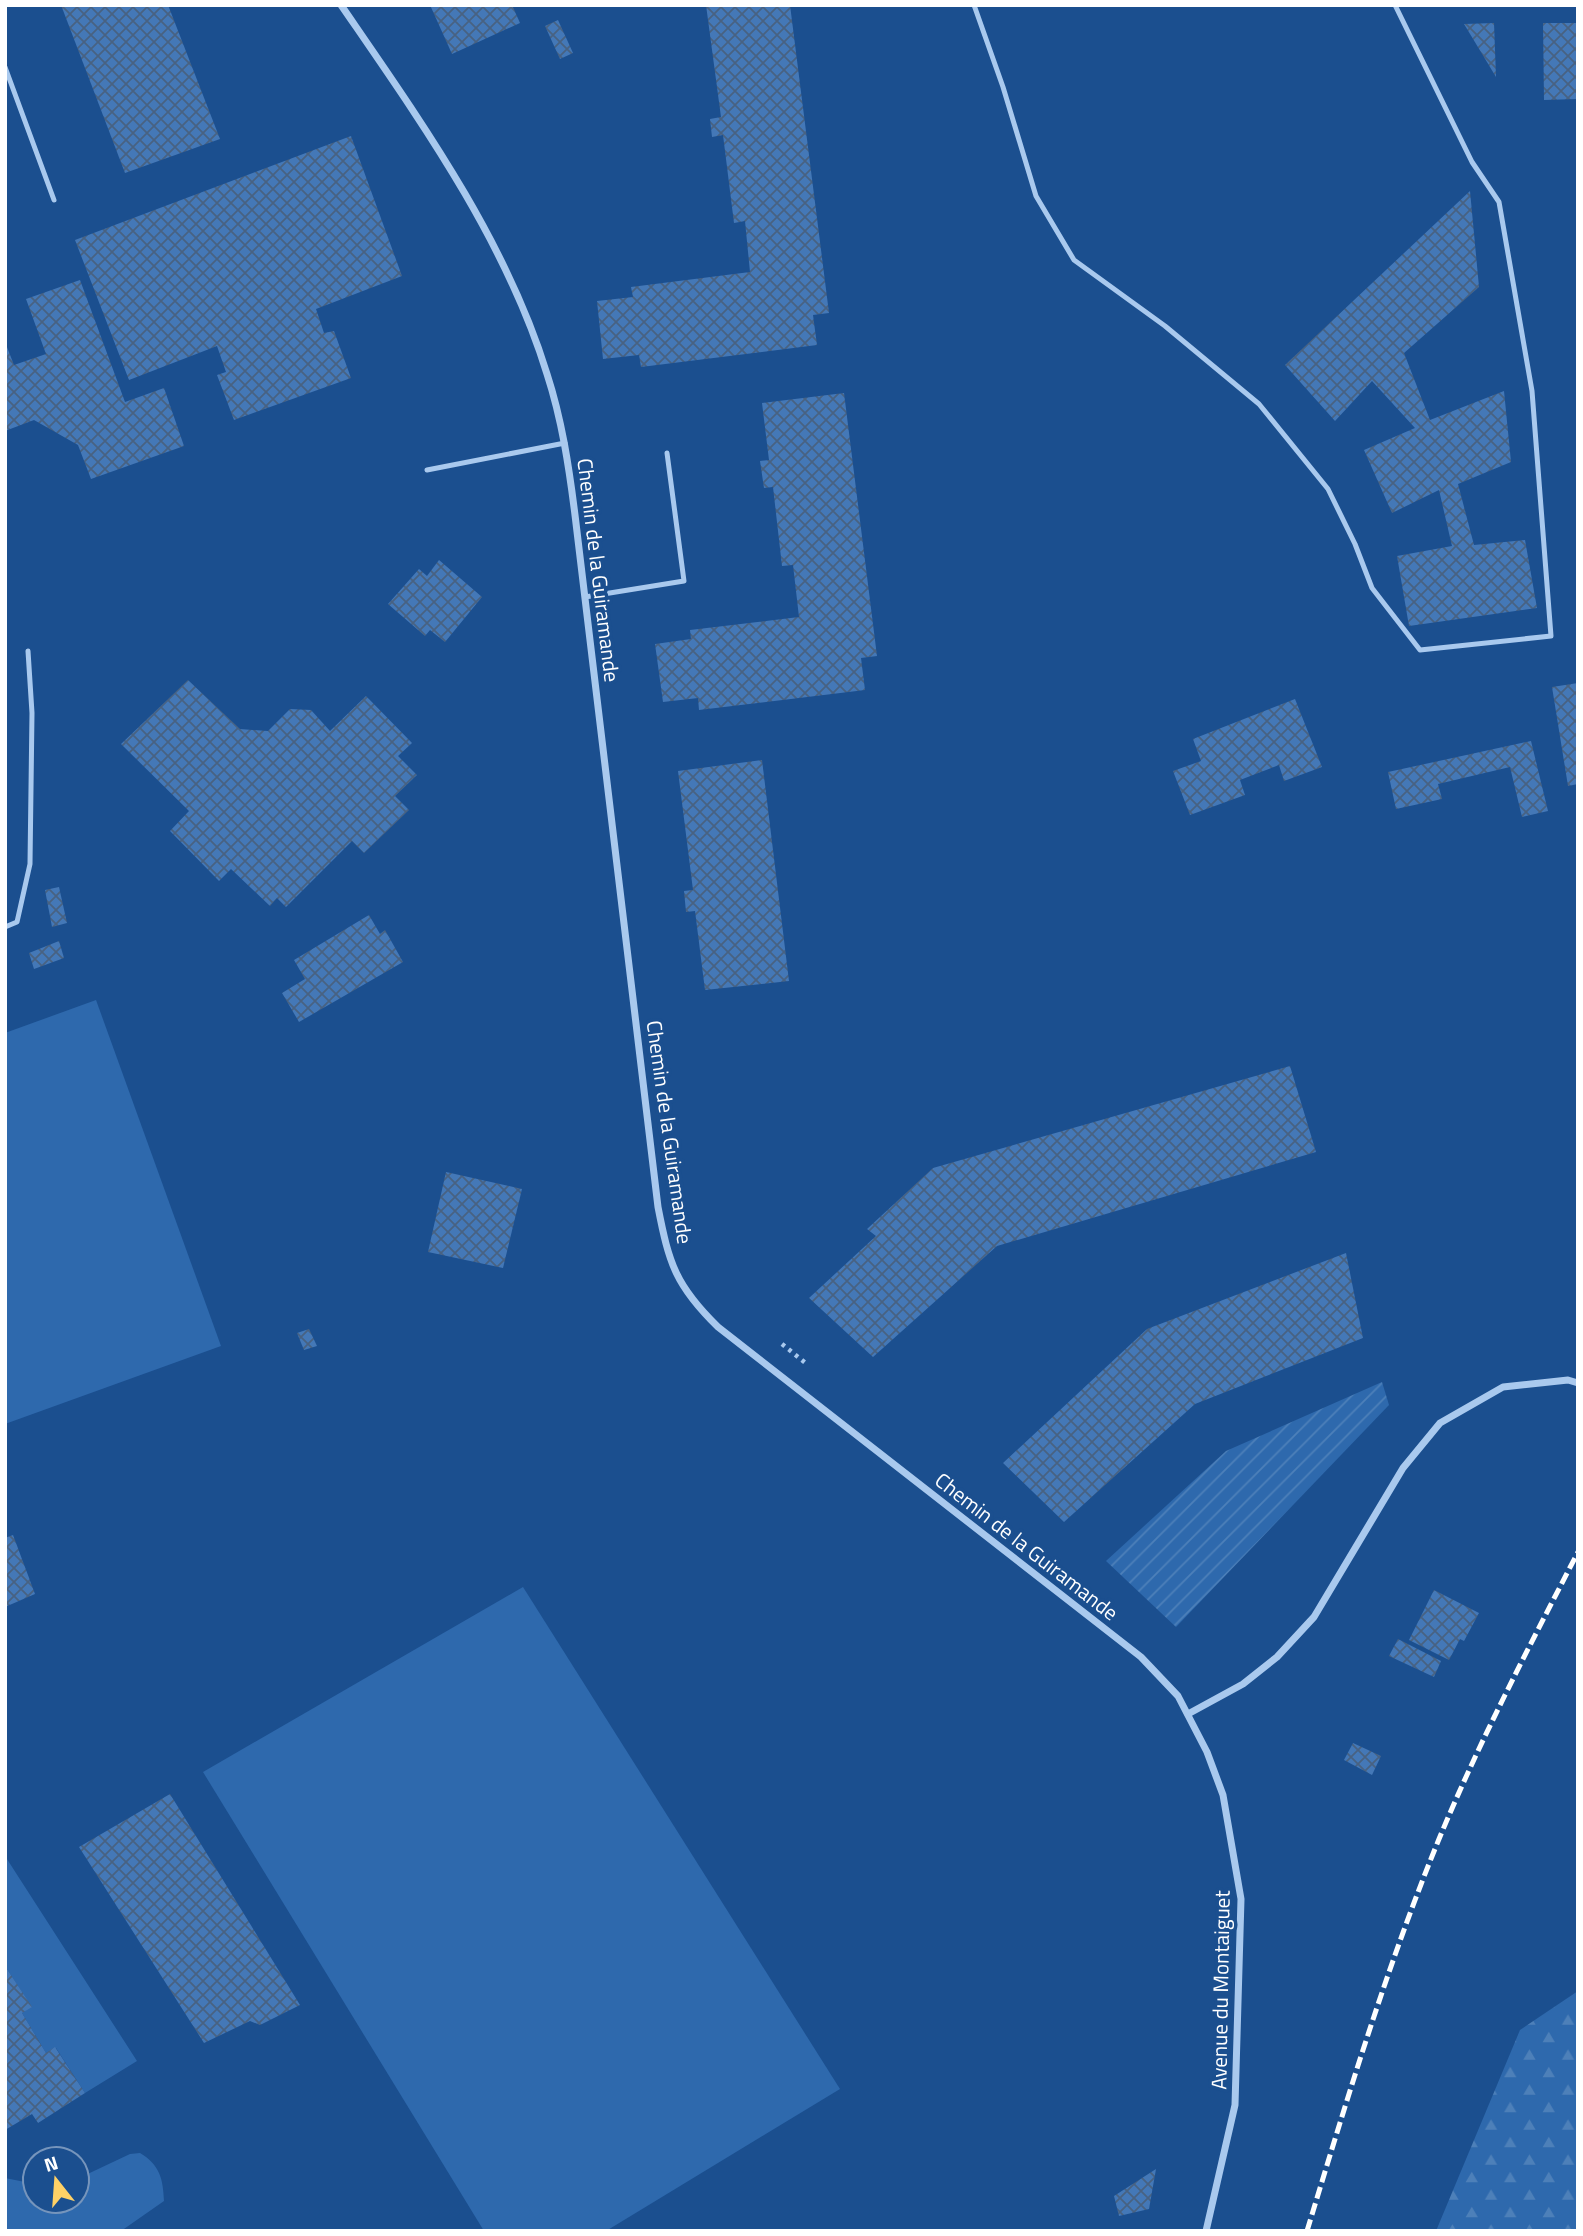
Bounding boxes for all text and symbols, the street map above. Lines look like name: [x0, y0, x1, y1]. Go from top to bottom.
street label: Chemin de la Guiramande: [569, 456, 629, 684]
street label: Chemin de la Guiramande: [638, 1018, 702, 1246]
street label: Chemin de la Guiramande: [928, 1464, 1126, 1628]
street label: Avenue du Montaiguet: [1202, 1889, 1238, 2090]
north arrow: [21, 2145, 91, 2215]
text: N: [40, 2147, 61, 2179]

